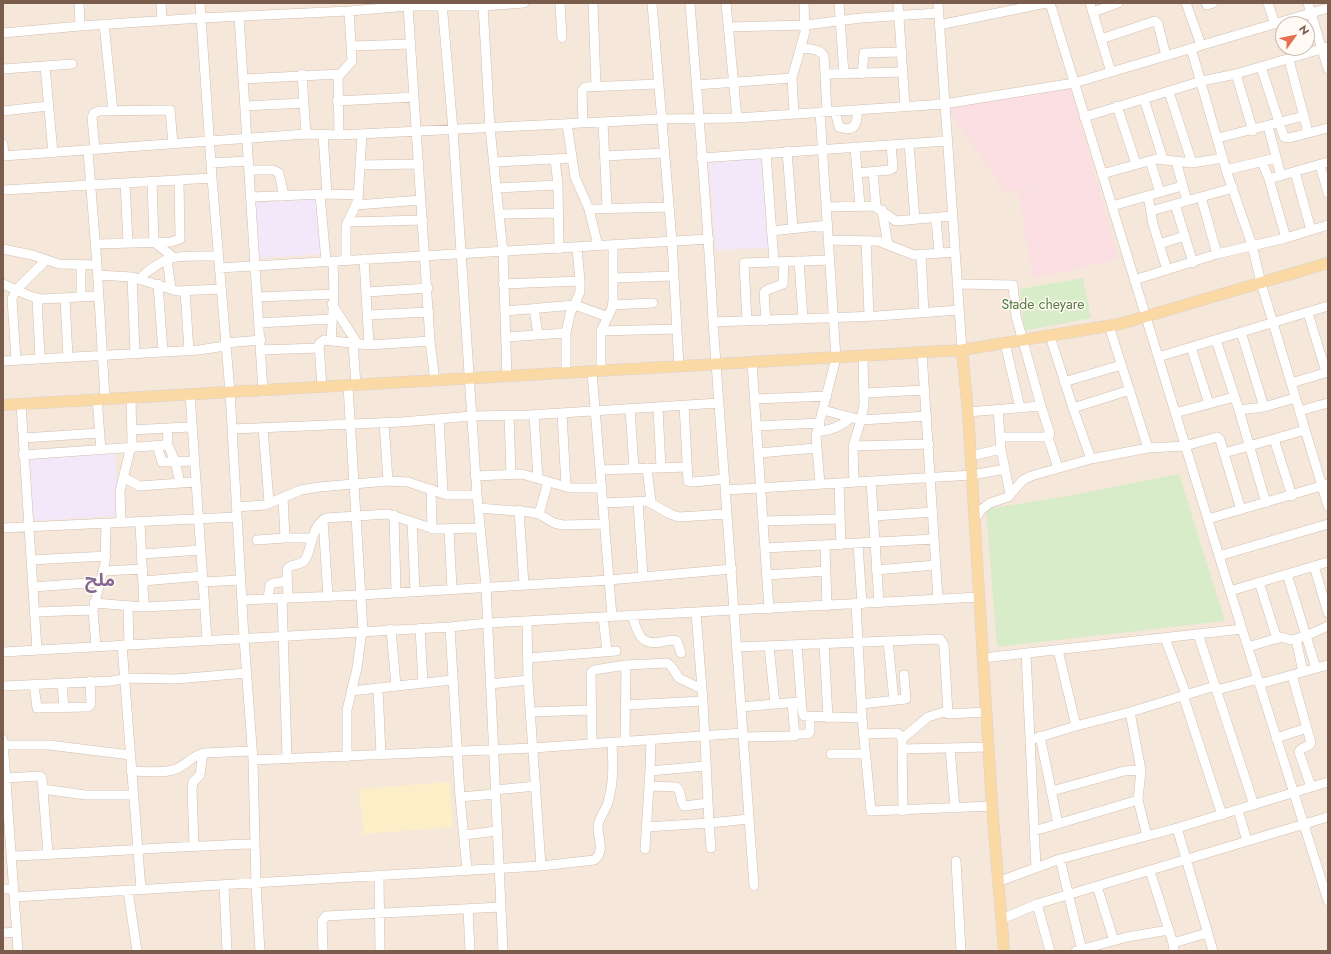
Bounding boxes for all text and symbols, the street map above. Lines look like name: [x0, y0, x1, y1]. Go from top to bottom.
north arrow: [1275, 16, 1315, 56]
text: N: [1295, 22, 1313, 38]
park label: Stade cheyare: [1002, 298, 1084, 314]
district label: ملح: [85, 571, 115, 593]

